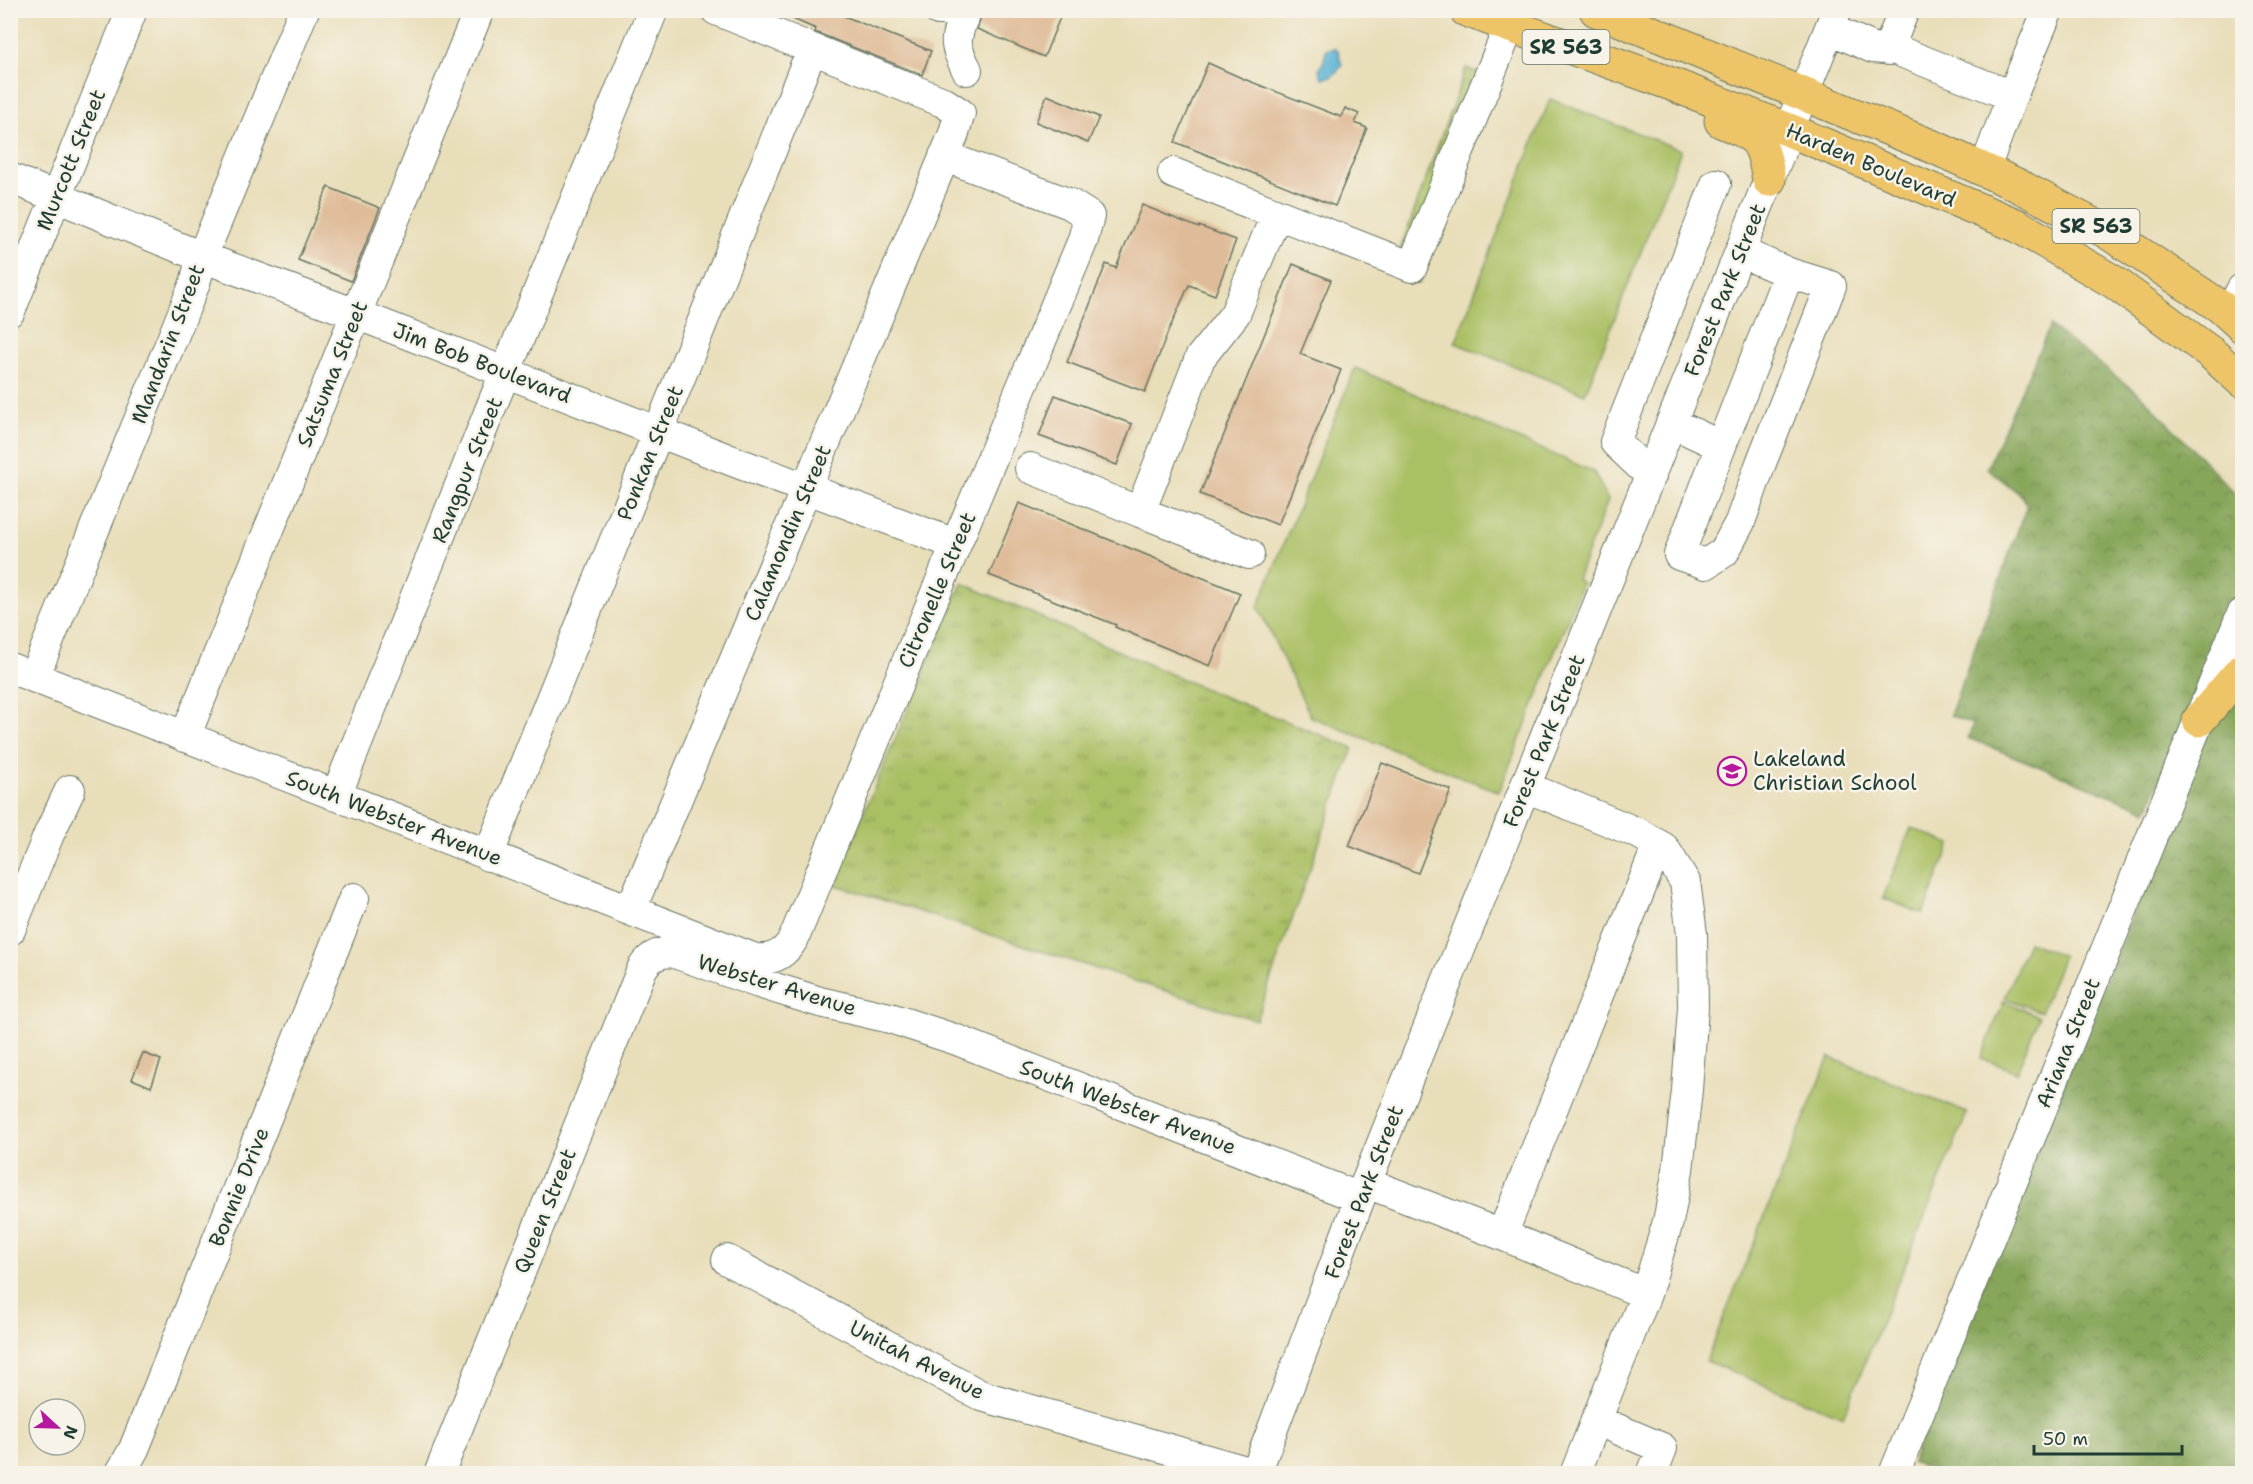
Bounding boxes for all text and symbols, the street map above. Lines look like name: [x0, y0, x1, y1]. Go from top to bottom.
road number: SR 563: [1522, 30, 1610, 64]
street label: Murcott Street: [30, 85, 112, 235]
street label: Harden Boulevard: [1781, 116, 1961, 214]
street label: Forest Park Street: [1678, 199, 1772, 381]
road number: SR 563: [2052, 209, 2140, 243]
street label: Mandarin Street: [125, 260, 211, 428]
street label: Satsuma Street: [290, 297, 374, 451]
street label: Jim Bob Boulevard: [389, 316, 575, 410]
street label: Ponkan Street: [610, 381, 690, 525]
street label: Rangpur Street: [425, 393, 509, 547]
street label: Calamondin Street: [738, 441, 838, 625]
street label: Citronelle Street: [892, 508, 982, 672]
street label: Forest Park Street: [1497, 650, 1591, 832]
place label: Lakeland Christian School: [1753, 745, 1917, 797]
school or university icon: Lakeland Christian School: [1716, 755, 1748, 787]
street label: South Webster Avenue: [282, 764, 506, 872]
street label: Webster Avenue: [694, 948, 860, 1022]
street label: Ariana Street: [2029, 974, 2107, 1112]
street label: South Webster Avenue: [1016, 1053, 1240, 1161]
street label: Forest Park Street: [1318, 1101, 1410, 1283]
street label: Bonnie Drive: [202, 1123, 276, 1251]
street label: Queen Street: [507, 1144, 583, 1278]
street label: Unitah Avenue: [845, 1314, 989, 1406]
north arrow: [27, 1397, 87, 1457]
scale bar: [2034, 1418, 2182, 1456]
text: N: [58, 1423, 83, 1442]
text: 50 m: [2043, 1427, 2088, 1451]

